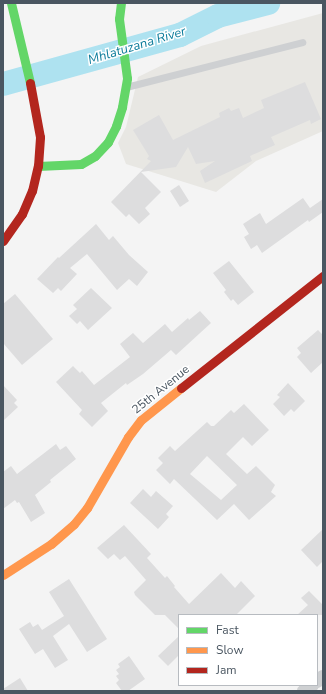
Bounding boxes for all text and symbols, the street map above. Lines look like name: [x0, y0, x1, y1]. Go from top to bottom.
water label: Mhlatuzana River: [86, 24, 188, 68]
street label: 25th Avenue: [130, 363, 192, 417]
legend: [178, 614, 318, 686]
text: Fast: [216, 622, 239, 638]
text: Slow: [216, 642, 244, 658]
text: Jam: [216, 662, 237, 678]

